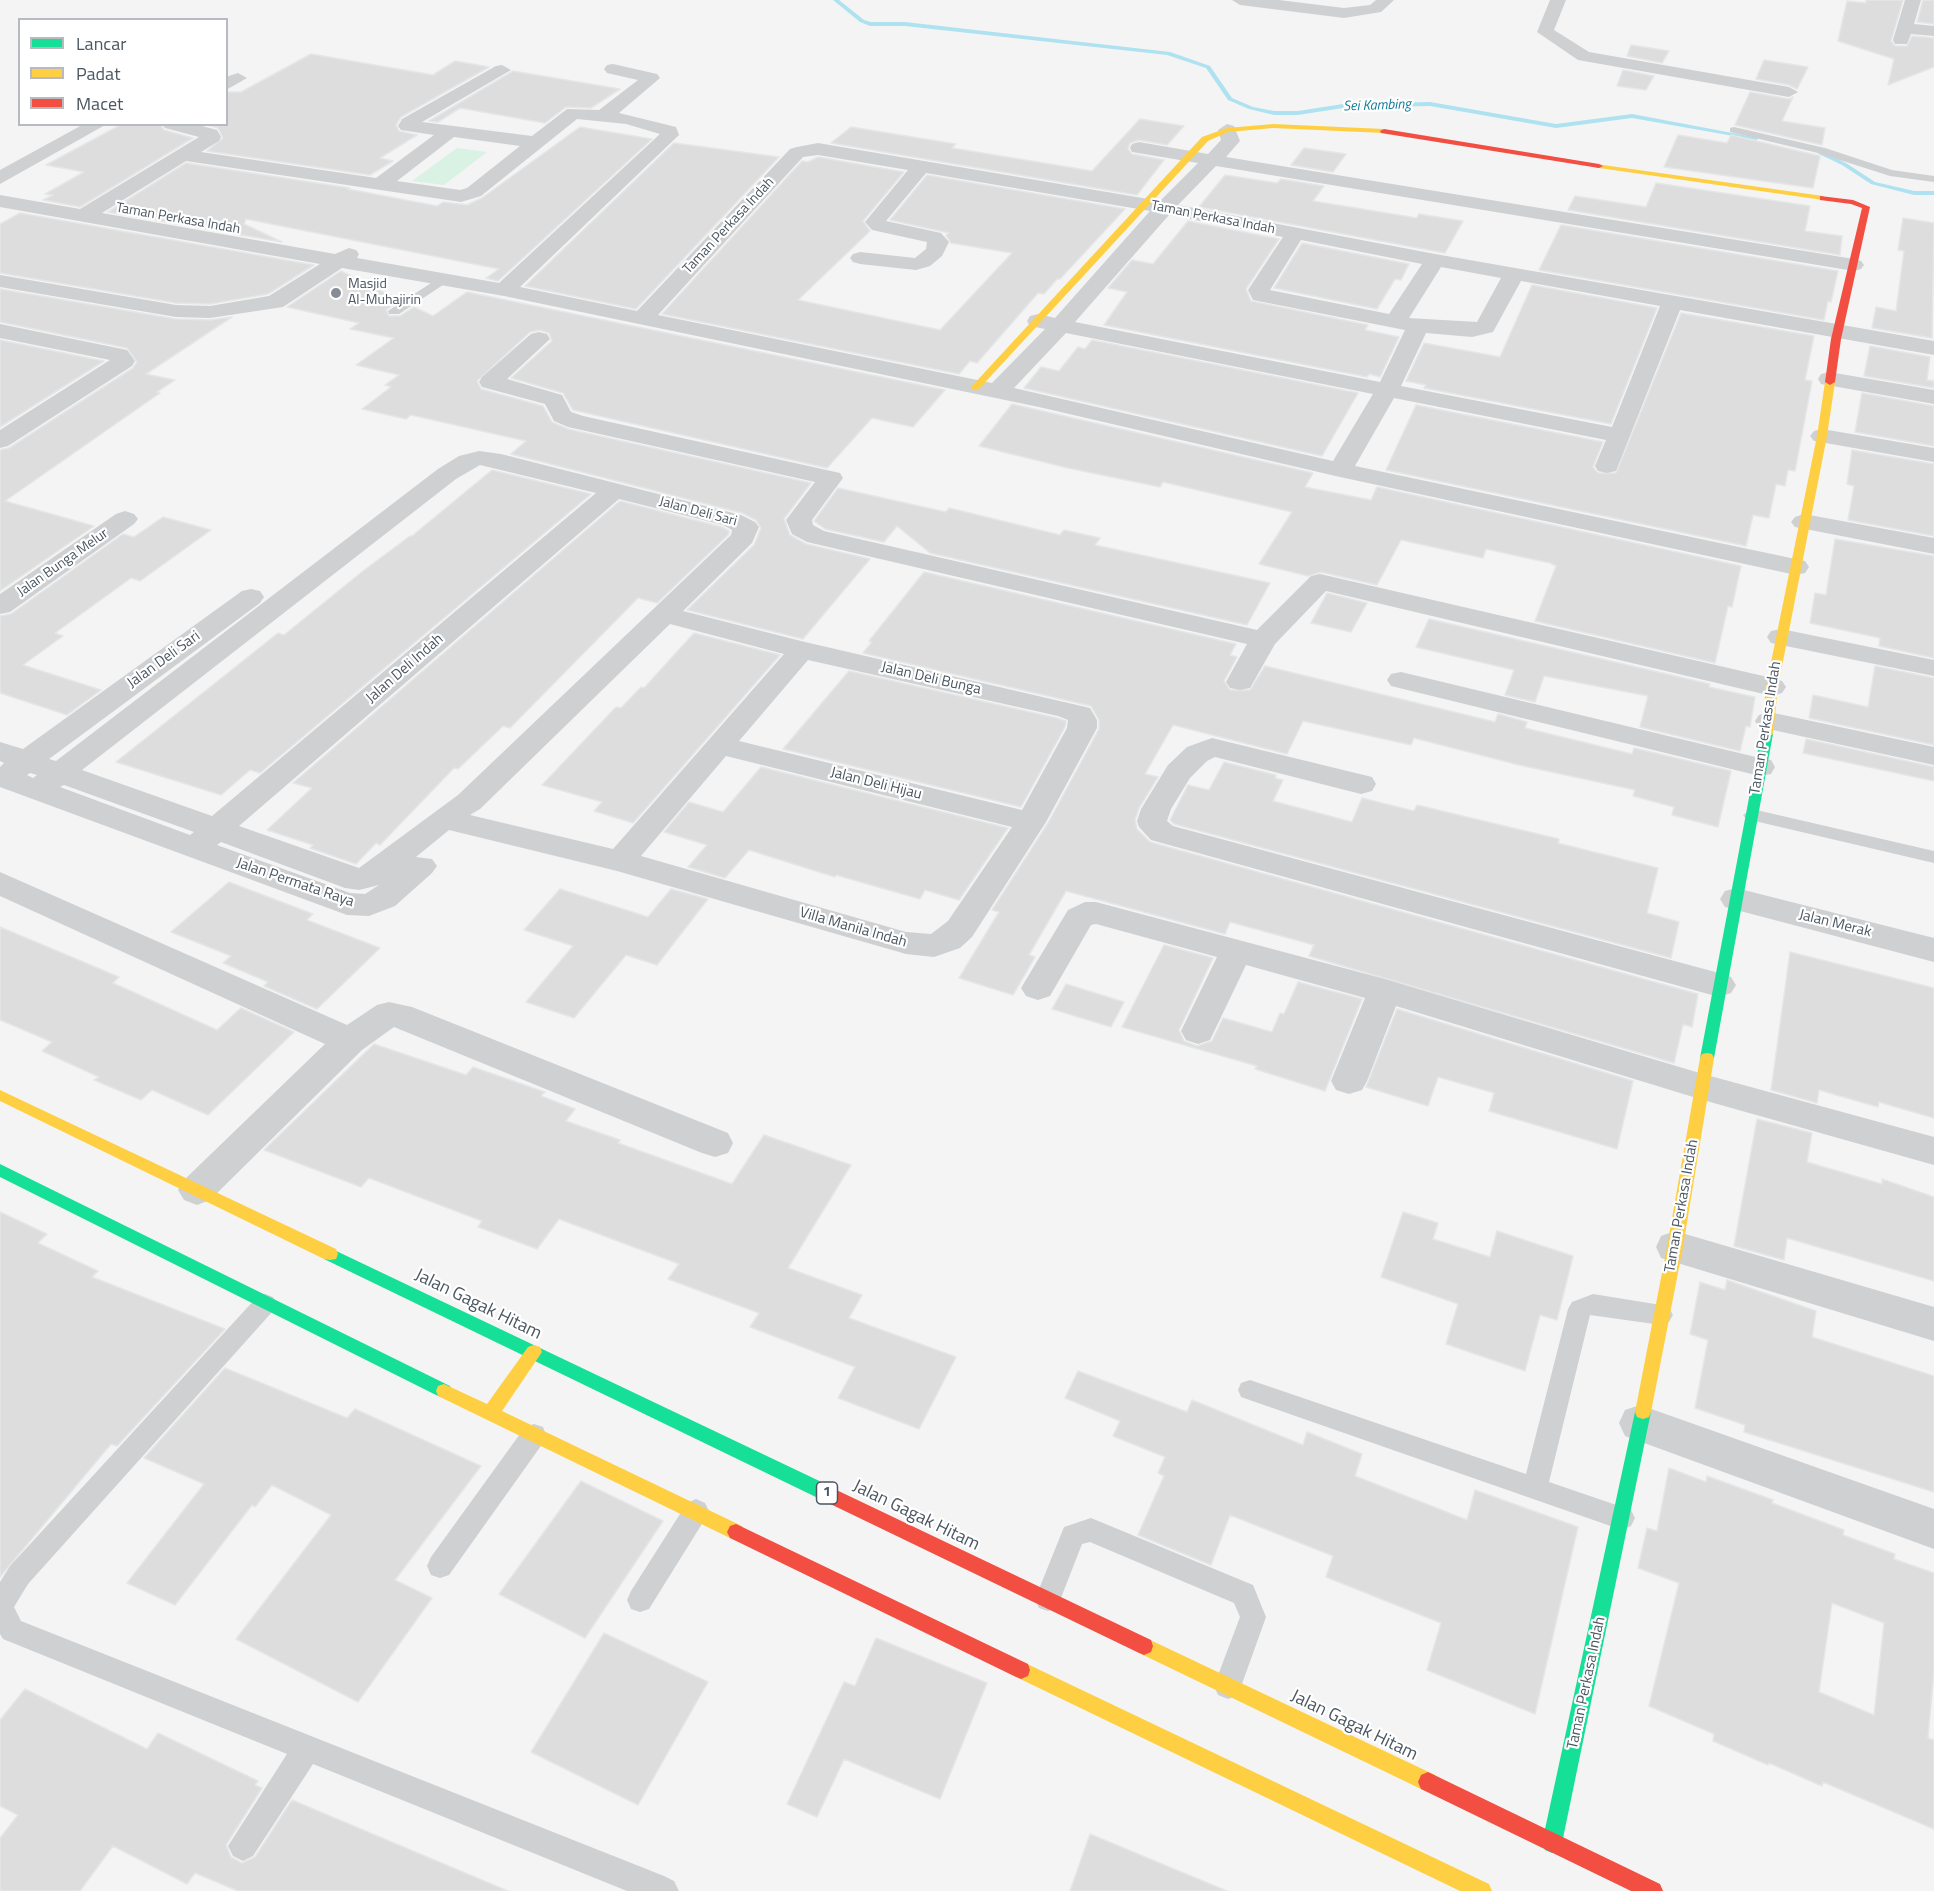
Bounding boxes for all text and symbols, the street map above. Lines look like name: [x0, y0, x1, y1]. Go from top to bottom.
legend: [18, 18, 228, 126]
text: Lancar: [76, 30, 126, 57]
text: Padat: [76, 60, 120, 87]
text: Macet: [76, 90, 123, 117]
water label: Sei Kambing: [1343, 96, 1411, 116]
street label: Taman Perkasa Indah: [680, 174, 778, 278]
street label: Taman Perkasa Indah: [1150, 198, 1276, 238]
street label: Taman Perkasa Indah: [115, 200, 241, 238]
place label: Masjid Al-Muhajirin: [348, 277, 421, 310]
marker: Masjid Al-Muhajirin: [329, 286, 343, 300]
street label: Jalan Deli Sari: [657, 494, 739, 530]
street label: Jalan Bunga Melur: [14, 525, 112, 601]
street label: Jalan Deli Sari: [124, 628, 204, 692]
street label: Jalan Deli Indah: [363, 630, 447, 708]
street label: Jalan Deli Bunga: [879, 659, 983, 699]
street label: Taman Perkasa Indah: [1747, 660, 1785, 796]
street label: Jalan Deli Hijau: [828, 764, 924, 804]
street label: Jalan Permata Raya: [234, 854, 356, 912]
street label: Villa Manila Indah: [797, 904, 909, 952]
street label: Jalan Merak: [1797, 906, 1873, 942]
street label: Taman Perkasa Indah: [1661, 1138, 1703, 1274]
street label: Jalan Gagak Hitam: [411, 1265, 545, 1345]
street label: Jalan Gagak Hitam: [849, 1476, 983, 1556]
road number: 1: [816, 1482, 838, 1504]
street label: Taman Perkasa Indah: [1564, 1615, 1610, 1751]
street label: Jalan Gagak Hitam: [1287, 1686, 1421, 1766]

